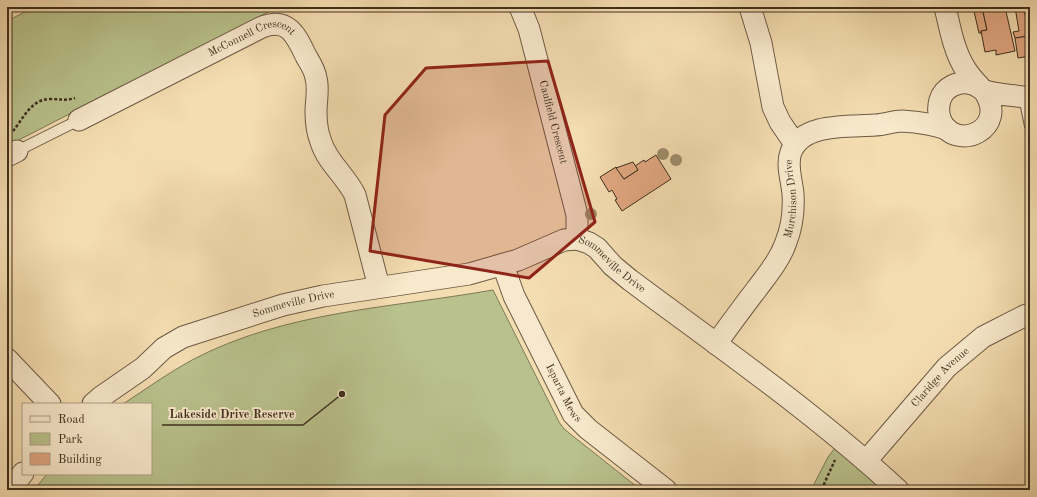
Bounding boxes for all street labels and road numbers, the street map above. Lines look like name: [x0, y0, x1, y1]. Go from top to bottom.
street label: McConnell Crescent: [207, 19, 298, 59]
street label: Caulfield Crescent: [537, 79, 569, 165]
street label: Murchison Drive: [782, 159, 799, 239]
street label: Sommeville Drive: [577, 234, 647, 295]
street label: Sommeville Drive: [251, 289, 335, 320]
street label: Claridge Avenue: [909, 346, 971, 409]
street label: Isparta Mews: [543, 362, 584, 425]

